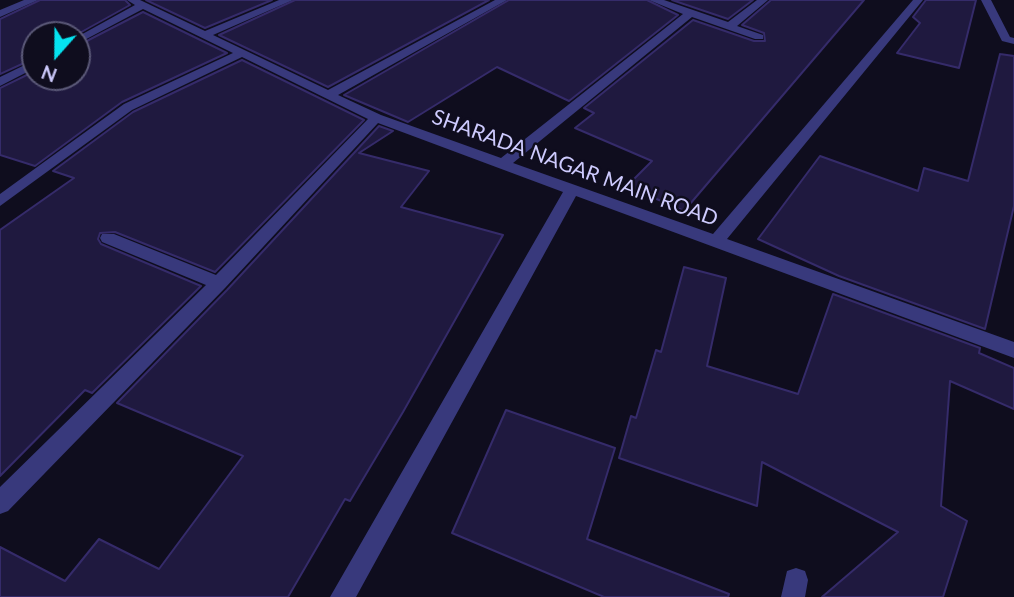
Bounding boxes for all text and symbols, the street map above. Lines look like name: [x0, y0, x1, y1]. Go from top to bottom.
north arrow: [21, 21, 91, 91]
text: N: [38, 61, 60, 88]
street label: SHARADA NAGAR MAIN ROAD: [429, 104, 721, 232]

